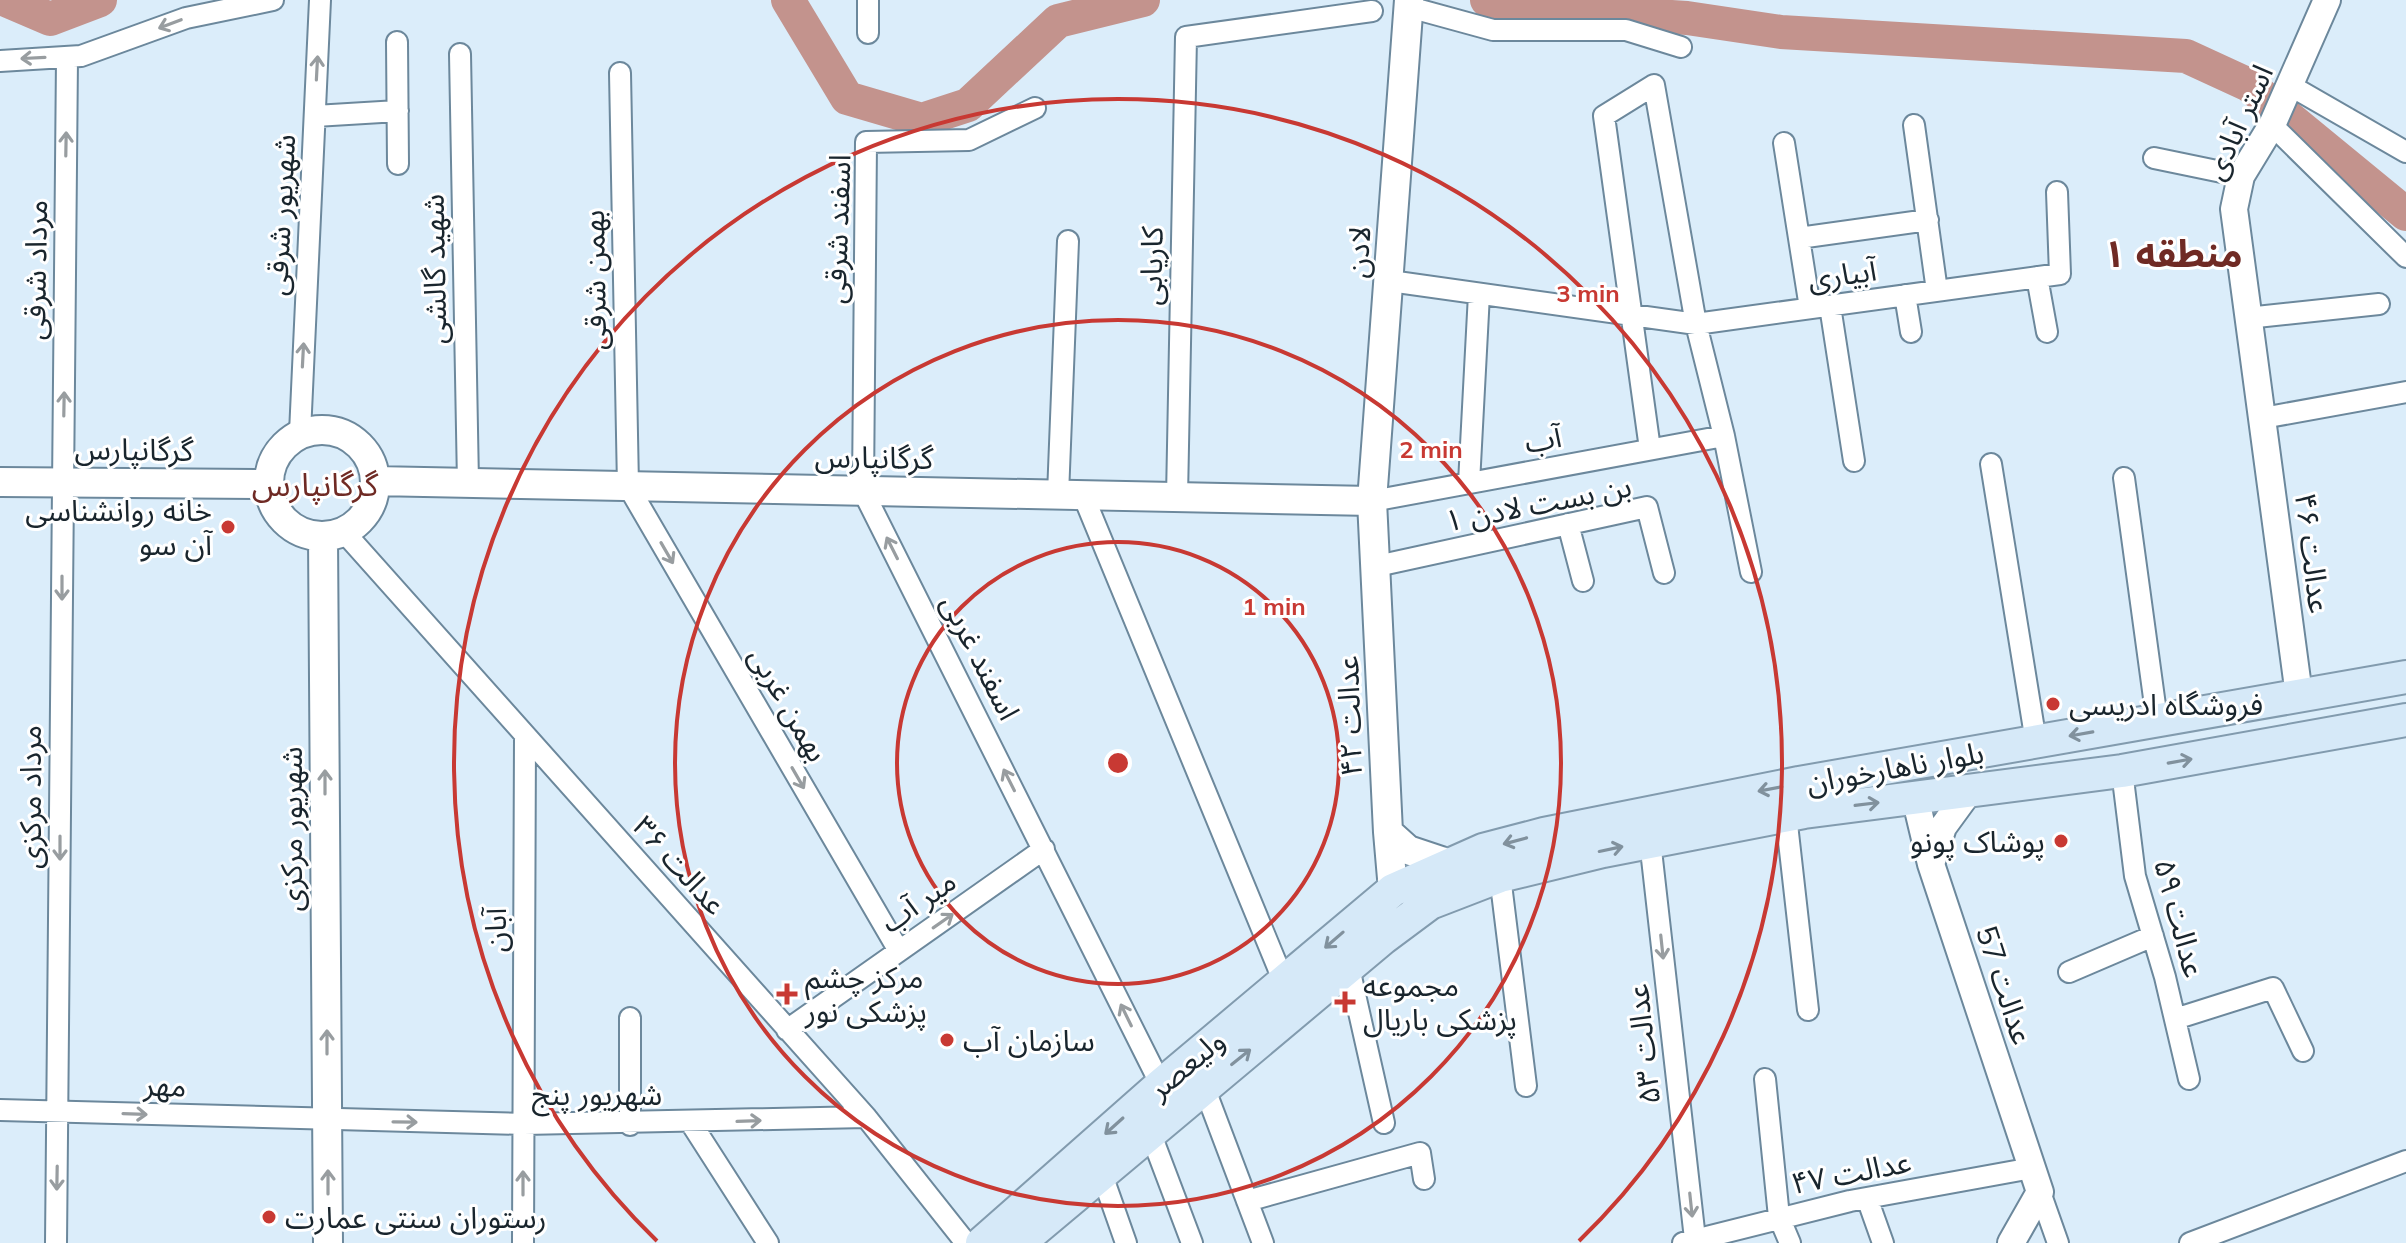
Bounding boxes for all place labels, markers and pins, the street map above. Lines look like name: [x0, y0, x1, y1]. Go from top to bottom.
place label: خانه روانشناسی آن سو: [25, 491, 213, 563]
marker: خانه روانشناسی آن سو: [219, 518, 237, 536]
place label: فروشگاه ادریسی: [2069, 685, 2263, 723]
marker: فروشگاه ادریسی: [2044, 695, 2062, 713]
centre of rings: [1104, 749, 1132, 777]
place label: پوشاک پونو: [1910, 822, 2045, 861]
marker: پوشاک پونو: [2052, 832, 2070, 850]
place label: مرکز چشم پزشکی نور: [804, 958, 927, 1031]
place label: مجموعه پزشکی باریال: [1363, 966, 1517, 1039]
marker: مرکز چشم پزشکی نور: [776, 983, 798, 1005]
marker: مجموعه پزشکی باریال: [1334, 991, 1356, 1013]
place label: سازمان آب: [963, 1021, 1095, 1059]
marker: سازمان آب: [938, 1031, 956, 1049]
place label: رستوران سنتی عمارت: [285, 1198, 547, 1236]
marker: رستوران سنتی عمارت: [260, 1208, 278, 1226]

